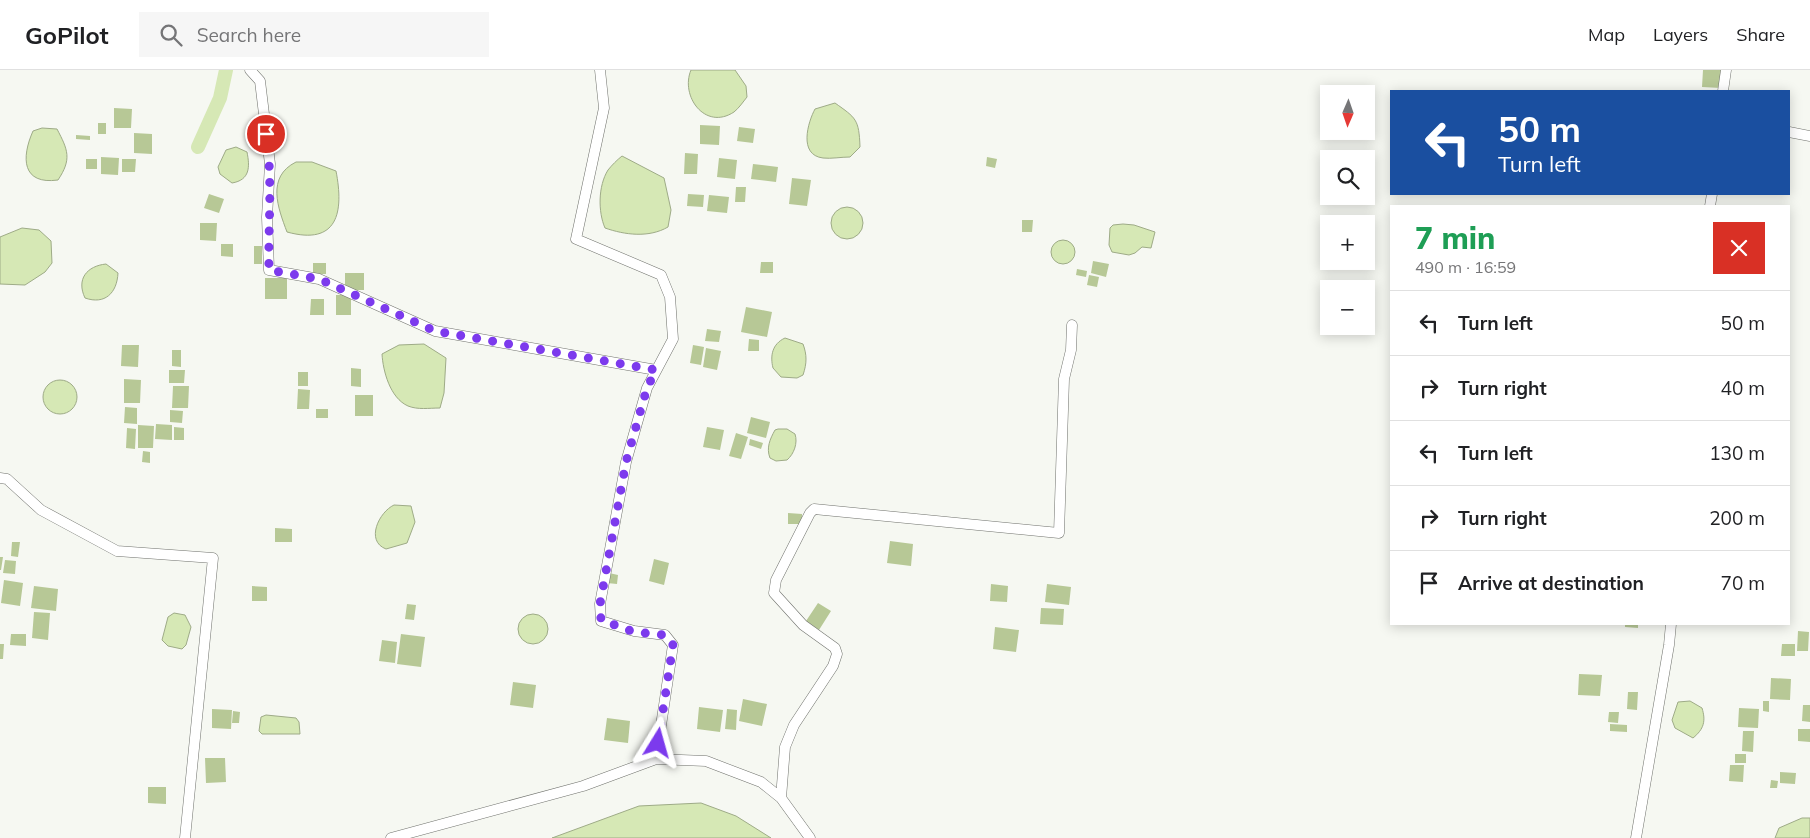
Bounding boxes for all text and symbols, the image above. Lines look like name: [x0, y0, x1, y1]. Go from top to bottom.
search box: [139, 12, 489, 57]
text: GoPilot: [25, 20, 109, 50]
icon: search: [157, 21, 185, 49]
text: Search here: [197, 23, 301, 47]
text: Map: [1588, 23, 1625, 46]
text: Layers: [1653, 23, 1708, 46]
text: Share: [1736, 23, 1785, 46]
north arrow: [1320, 85, 1375, 140]
map controls: [1320, 85, 1375, 335]
text: 50 m: [1498, 107, 1581, 151]
icon: left: [1415, 110, 1480, 175]
pin: [245, 113, 287, 155]
icon: arrive: [252, 120, 280, 148]
button: search: [1320, 150, 1375, 205]
text: Turn left: [1498, 150, 1581, 178]
button: +: [1320, 215, 1375, 270]
text: 7 min: [1415, 219, 1495, 257]
button: close: [1713, 222, 1765, 274]
text: 490 m · 16:59: [1415, 257, 1516, 277]
button: −: [1320, 280, 1375, 335]
icon: left: [1415, 309, 1443, 337]
text: Turn left: [1458, 311, 1533, 335]
text: 50 m: [1721, 311, 1765, 335]
icon: right: [1415, 374, 1443, 402]
text: Turn right: [1458, 376, 1547, 400]
text: 40 m: [1721, 376, 1765, 400]
icon: left: [1415, 439, 1443, 467]
text: Turn left: [1458, 441, 1533, 465]
text: 130 m: [1709, 441, 1765, 465]
icon: right: [1415, 504, 1443, 532]
text: Turn right: [1458, 506, 1547, 530]
text: 200 m: [1709, 506, 1765, 530]
icon: arrive: [1415, 569, 1443, 597]
text: Arrive at destination: [1458, 571, 1644, 595]
text: 70 m: [1721, 571, 1765, 595]
position arrow: [631, 716, 683, 768]

